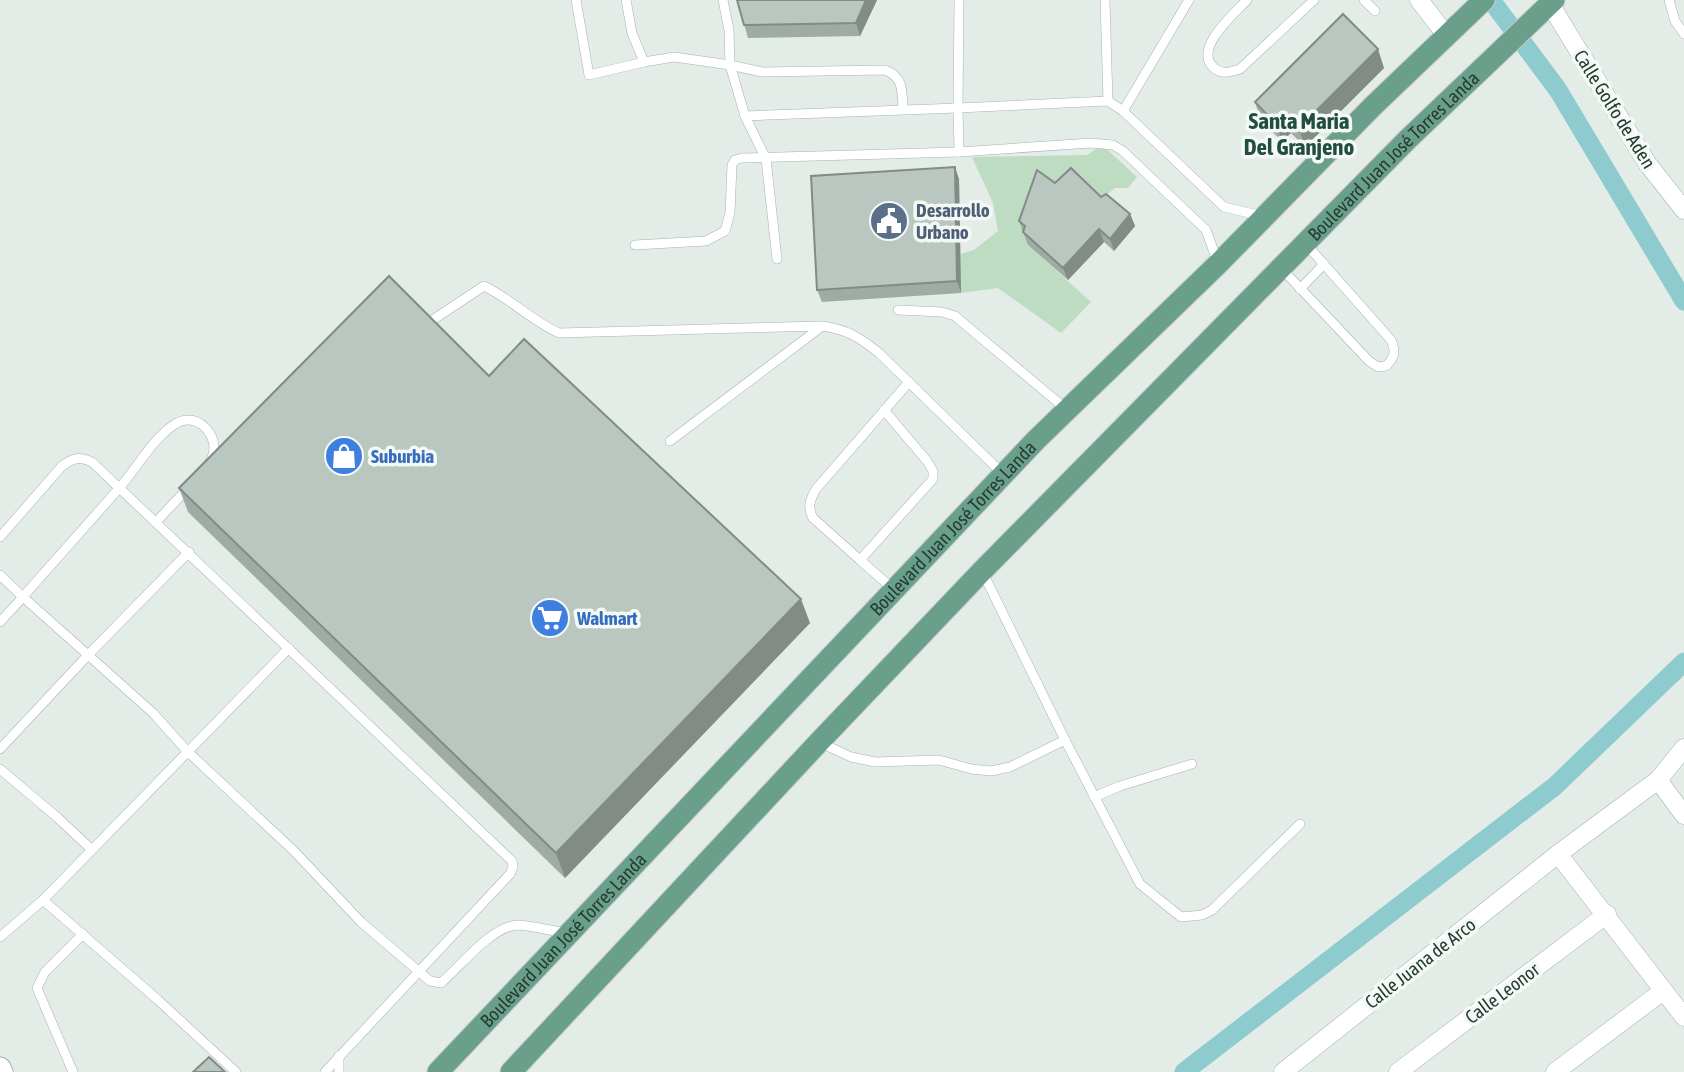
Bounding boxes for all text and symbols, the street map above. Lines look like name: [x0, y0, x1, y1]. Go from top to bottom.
street label: Calle Golfo de Aden: [1570, 46, 1660, 172]
street label: Boulevard Juan José Torres Landa: [1303, 67, 1483, 245]
district label: Santa Maria Del Granjeno: [1244, 108, 1354, 160]
place label: Desarrollo Urbano: [916, 199, 990, 243]
public building icon: Desarrollo Urbano: [868, 200, 910, 242]
shop icon: Suburbia: [323, 435, 365, 477]
street label: Boulevard Juan José Torres Landa: [865, 436, 1040, 620]
place label: Suburbia: [371, 445, 434, 467]
supermarket icon: Walmart: [529, 597, 571, 639]
place label: Walmart: [576, 607, 638, 629]
street label: Boulevard Juan José Torres Landa: [475, 848, 651, 1032]
street label: Calle Juana de Arco: [1360, 913, 1480, 1013]
street label: Calle Leonor: [1461, 958, 1544, 1028]

